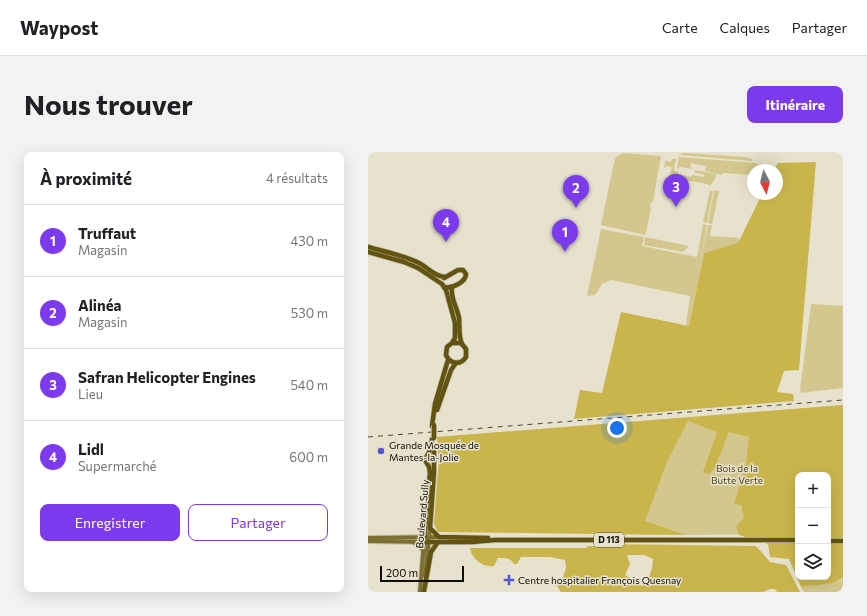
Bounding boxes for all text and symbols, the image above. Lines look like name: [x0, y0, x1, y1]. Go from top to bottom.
text: Waypost: [20, 16, 98, 39]
text: Carte: [662, 19, 698, 36]
text: Calques: [720, 19, 770, 36]
text: Partager: [792, 19, 847, 36]
button: Itinéraire: [747, 86, 843, 123]
text: Nous trouver: [24, 87, 193, 121]
north arrow: [747, 164, 783, 200]
text: À proximité: [40, 168, 132, 189]
text: 4 résultats: [266, 170, 328, 186]
pin: 3: [663, 174, 689, 207]
pin: 2: [563, 175, 589, 208]
pin: 4: [433, 209, 459, 242]
pin: 1: [552, 219, 578, 252]
text: Truffaut: [78, 224, 136, 242]
text: 1: [50, 233, 56, 249]
text: 430 m: [290, 233, 328, 249]
text: Magasin: [78, 242, 128, 258]
text: Alinéa: [78, 296, 122, 314]
text: 2: [49, 305, 57, 321]
text: 530 m: [291, 305, 328, 321]
text: Magasin: [78, 314, 128, 330]
text: Safran Helicopter Engines: [78, 368, 256, 386]
text: 3: [49, 377, 57, 393]
text: 540 m: [290, 377, 328, 393]
text: Lieu: [78, 386, 103, 402]
your location: [607, 418, 627, 438]
place label: Grande Mosquée de Mantes-la-Jolie: [389, 439, 479, 463]
text: Lidl: [78, 440, 104, 458]
marker: Grande Mosquée de Mantes-la-Jolie: [376, 446, 386, 456]
text: 4: [49, 449, 57, 465]
text: 600 m: [289, 449, 328, 465]
text: Supermarché: [78, 458, 156, 474]
park label: Bois de la Butte Verte: [711, 462, 763, 486]
map controls: [795, 472, 831, 580]
button: +: [795, 472, 831, 508]
street label: Boulevard Sully: [413, 479, 431, 549]
button: Enregistrer: [40, 504, 180, 541]
button: Partager: [188, 504, 328, 541]
button: −: [795, 508, 831, 544]
road number: D 113: [594, 533, 624, 547]
button: layers: [795, 544, 831, 580]
scale bar: [380, 564, 464, 583]
text: 200 m: [386, 566, 418, 579]
marker: Centre hospitalier François Quesnay: [503, 574, 515, 586]
place label: Centre hospitalier François Quesnay: [518, 574, 681, 586]

